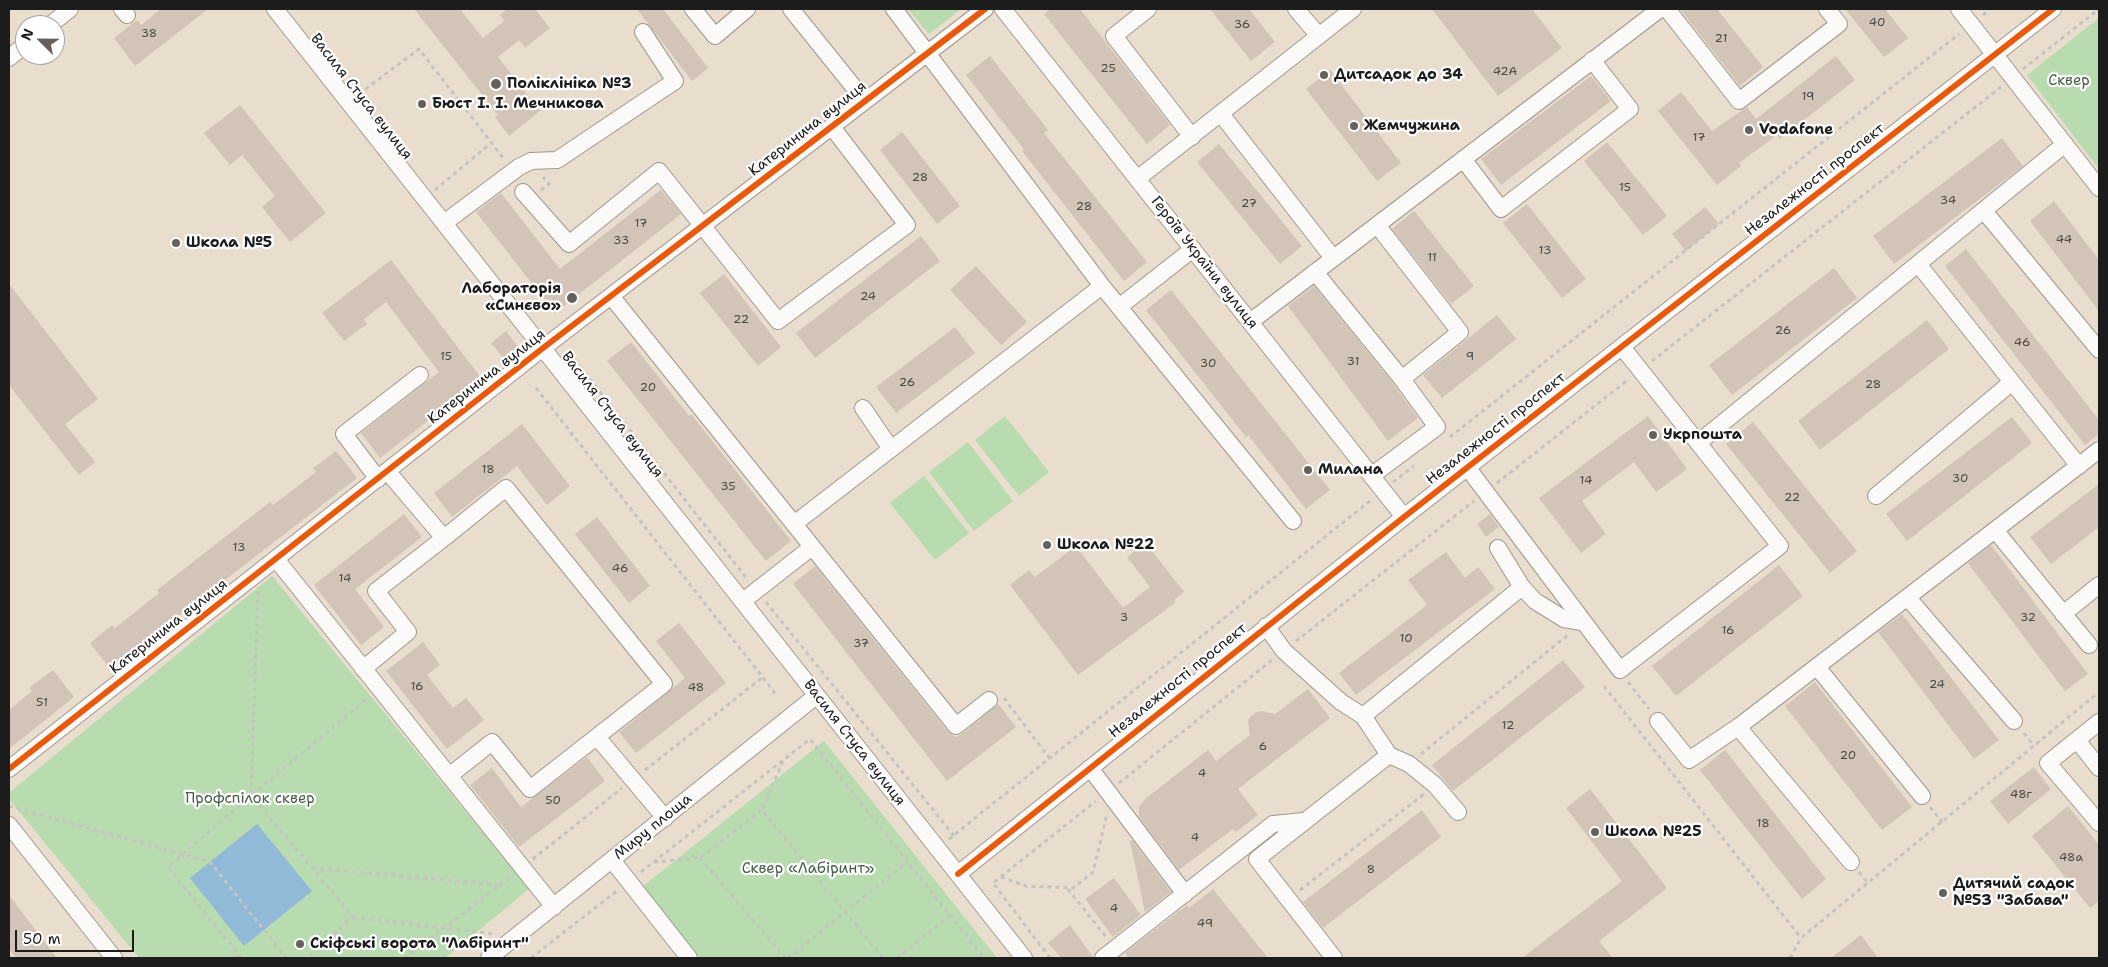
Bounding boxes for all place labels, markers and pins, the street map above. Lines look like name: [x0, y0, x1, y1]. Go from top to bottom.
place label: Дитсадок до 34: [1334, 66, 1463, 84]
marker: Дитсадок до 34: [1318, 69, 1330, 81]
place label: Поліклініка №3: [507, 75, 632, 93]
marker: Поліклініка №3: [489, 77, 503, 91]
place label: Бюст І. І. Мечникова: [432, 95, 604, 113]
marker: Бюст І. І. Мечникова: [416, 98, 428, 110]
place label: Жемчужина: [1364, 117, 1460, 135]
marker: Жемчужина: [1348, 120, 1360, 132]
place label: Vodafone: [1759, 121, 1833, 139]
marker: Vodafone: [1743, 124, 1755, 136]
place label: Школа №5: [186, 234, 272, 252]
marker: Школа №5: [170, 237, 182, 249]
place label: Лабораторія «Синєво»: [462, 280, 561, 315]
marker: Лабораторія «Синєво»: [565, 291, 579, 305]
place label: Укрпошта: [1663, 426, 1742, 444]
marker: Укрпошта: [1647, 429, 1659, 441]
place label: Милана: [1318, 461, 1383, 479]
marker: Милана: [1302, 464, 1314, 476]
place label: Школа №22: [1057, 536, 1155, 554]
marker: Школа №22: [1041, 539, 1053, 551]
place label: Школа №25: [1605, 823, 1702, 841]
marker: Школа №25: [1589, 826, 1601, 838]
place label: Дитячий садок №53 "Забава": [1953, 875, 2074, 910]
marker: Дитячий садок №53 "Забава": [1937, 887, 1949, 899]
place label: Скіфські ворота "Лабіринт": [310, 935, 529, 953]
marker: Скіфські ворота "Лабіринт": [294, 938, 306, 950]

